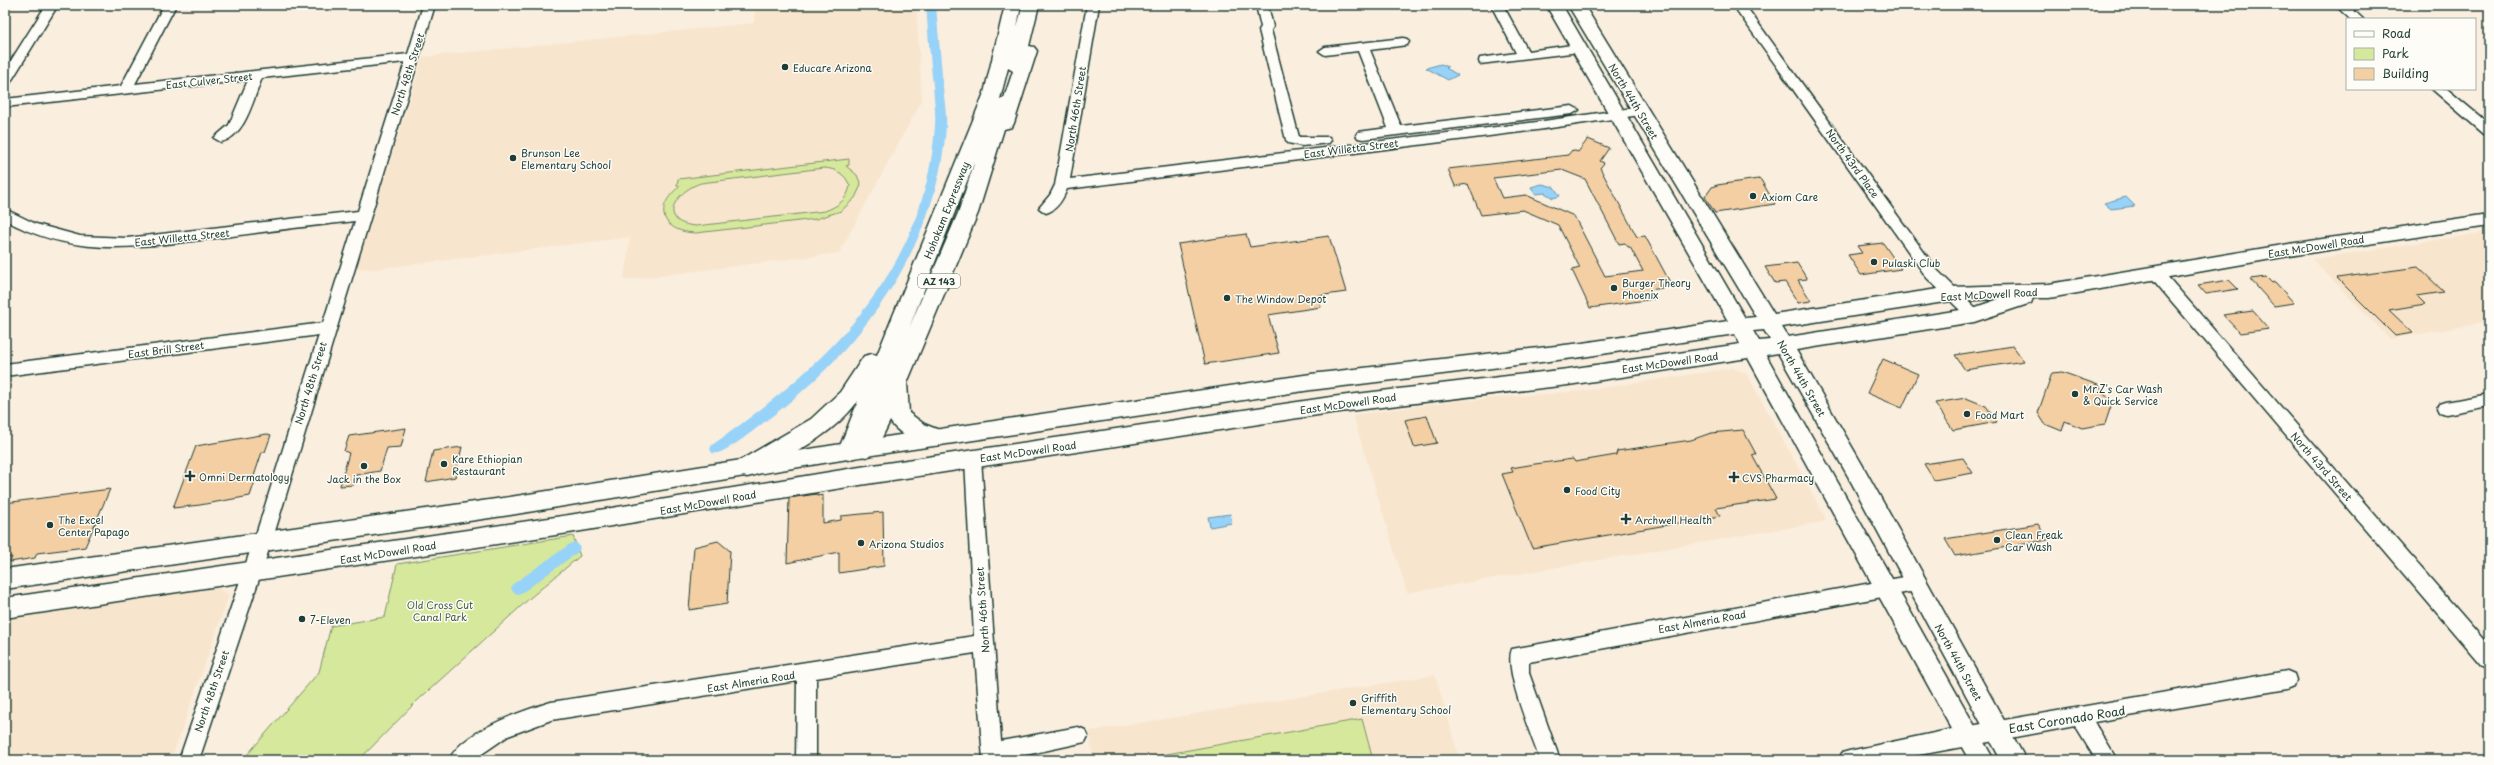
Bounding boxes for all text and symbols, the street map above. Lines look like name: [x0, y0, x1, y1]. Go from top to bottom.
legend: [2346, 18, 2476, 90]
text: Road: [2382, 24, 2411, 42]
street label: North 48th Street: [387, 31, 427, 117]
text: Park: [2382, 44, 2409, 62]
place label: Educare Arizona: [793, 60, 872, 75]
street label: North 44th Street: [1605, 60, 1663, 142]
marker: Educare Arizona: [780, 62, 790, 72]
text: Building: [2382, 64, 2429, 82]
street label: North 46th Street: [1061, 65, 1089, 153]
street label: East Culver Street: [165, 68, 253, 92]
street label: North 43rd Place: [1823, 125, 1884, 201]
street label: East Willetta Street: [1303, 135, 1399, 161]
place label: Brunson Lee Elementary School: [521, 145, 611, 172]
marker: Brunson Lee Elementary School: [508, 153, 518, 163]
street label: Hohokam Expressway: [920, 159, 973, 261]
place label: Axiom Care: [1761, 189, 1818, 204]
marker: Axiom Care: [1748, 191, 1758, 201]
street label: East Willetta Street: [134, 225, 230, 249]
street label: East McDowell Road: [2267, 231, 2365, 261]
place label: Pulaski Club: [1882, 255, 1940, 270]
marker: Pulaski Club: [1869, 257, 1879, 267]
road number: AZ 143: [918, 274, 960, 288]
place label: Burger Theory Phoenix: [1622, 275, 1691, 302]
marker: Burger Theory Phoenix: [1609, 283, 1619, 293]
street label: East McDowell Road: [1940, 284, 2038, 304]
place label: The Window Depot: [1235, 291, 1326, 306]
marker: The Window Depot: [1222, 293, 1232, 303]
street label: East Brill Street: [127, 337, 205, 361]
street label: North 44th Street: [1774, 337, 1830, 419]
street label: North 48th Street: [290, 340, 330, 426]
street label: East McDowell Road: [1621, 348, 1719, 376]
place label: Mr.Z's Car Wash & Quick Service: [2083, 381, 2163, 408]
street label: East McDowell Road: [1299, 389, 1397, 417]
marker: Mr.Z's Car Wash & Quick Service: [2070, 389, 2080, 399]
place label: Food Mart: [1975, 407, 2024, 422]
marker: Food Mart: [1962, 409, 1972, 419]
street label: North 43rd Street: [2288, 428, 2356, 504]
street label: East McDowell Road: [979, 437, 1077, 465]
place label: Kare Ethiopian Restaurant: [452, 451, 522, 478]
marker: Kare Ethiopian Restaurant: [439, 459, 449, 469]
marker: Jack in the Box: [359, 461, 369, 471]
place label: Omni Dermatology: [199, 469, 289, 485]
marker: Omni Dermatology: [184, 470, 196, 482]
place label: CVS Pharmacy: [1742, 470, 1814, 485]
place label: Jack in the Box: [327, 471, 401, 486]
marker: CVS Pharmacy: [1729, 472, 1739, 482]
place label: Food City: [1575, 483, 1621, 498]
marker: Food City: [1562, 485, 1572, 495]
street label: East McDowell Road: [659, 486, 757, 518]
place label: The Excel Center Papago: [58, 512, 130, 539]
place label: Archwell Health: [1635, 512, 1712, 527]
marker: Archwell Health: [1620, 513, 1632, 525]
marker: The Excel Center Papago: [45, 520, 55, 530]
place label: Clean Freak Car Wash: [2005, 527, 2063, 554]
marker: Clean Freak Car Wash: [1992, 535, 2002, 545]
place label: Arizona Studios: [869, 536, 944, 551]
street label: East McDowell Road: [339, 537, 437, 567]
marker: Arizona Studios: [856, 538, 866, 548]
street label: North 46th Street: [972, 566, 992, 653]
park label: Old Cross Cut Canal Park: [407, 597, 473, 624]
street label: East Almeria Road: [1657, 606, 1747, 636]
place label: 7-Eleven: [310, 612, 351, 627]
marker: 7-Eleven: [297, 614, 307, 624]
street label: North 44th Street: [1932, 621, 1986, 703]
street label: North 48th Street: [190, 648, 232, 734]
street label: East Almeria Road: [706, 667, 796, 695]
place label: Griffith Elementary School: [1361, 690, 1451, 717]
marker: Griffith Elementary School: [1348, 698, 1358, 708]
street label: East Coronado Road: [2007, 701, 2127, 737]

